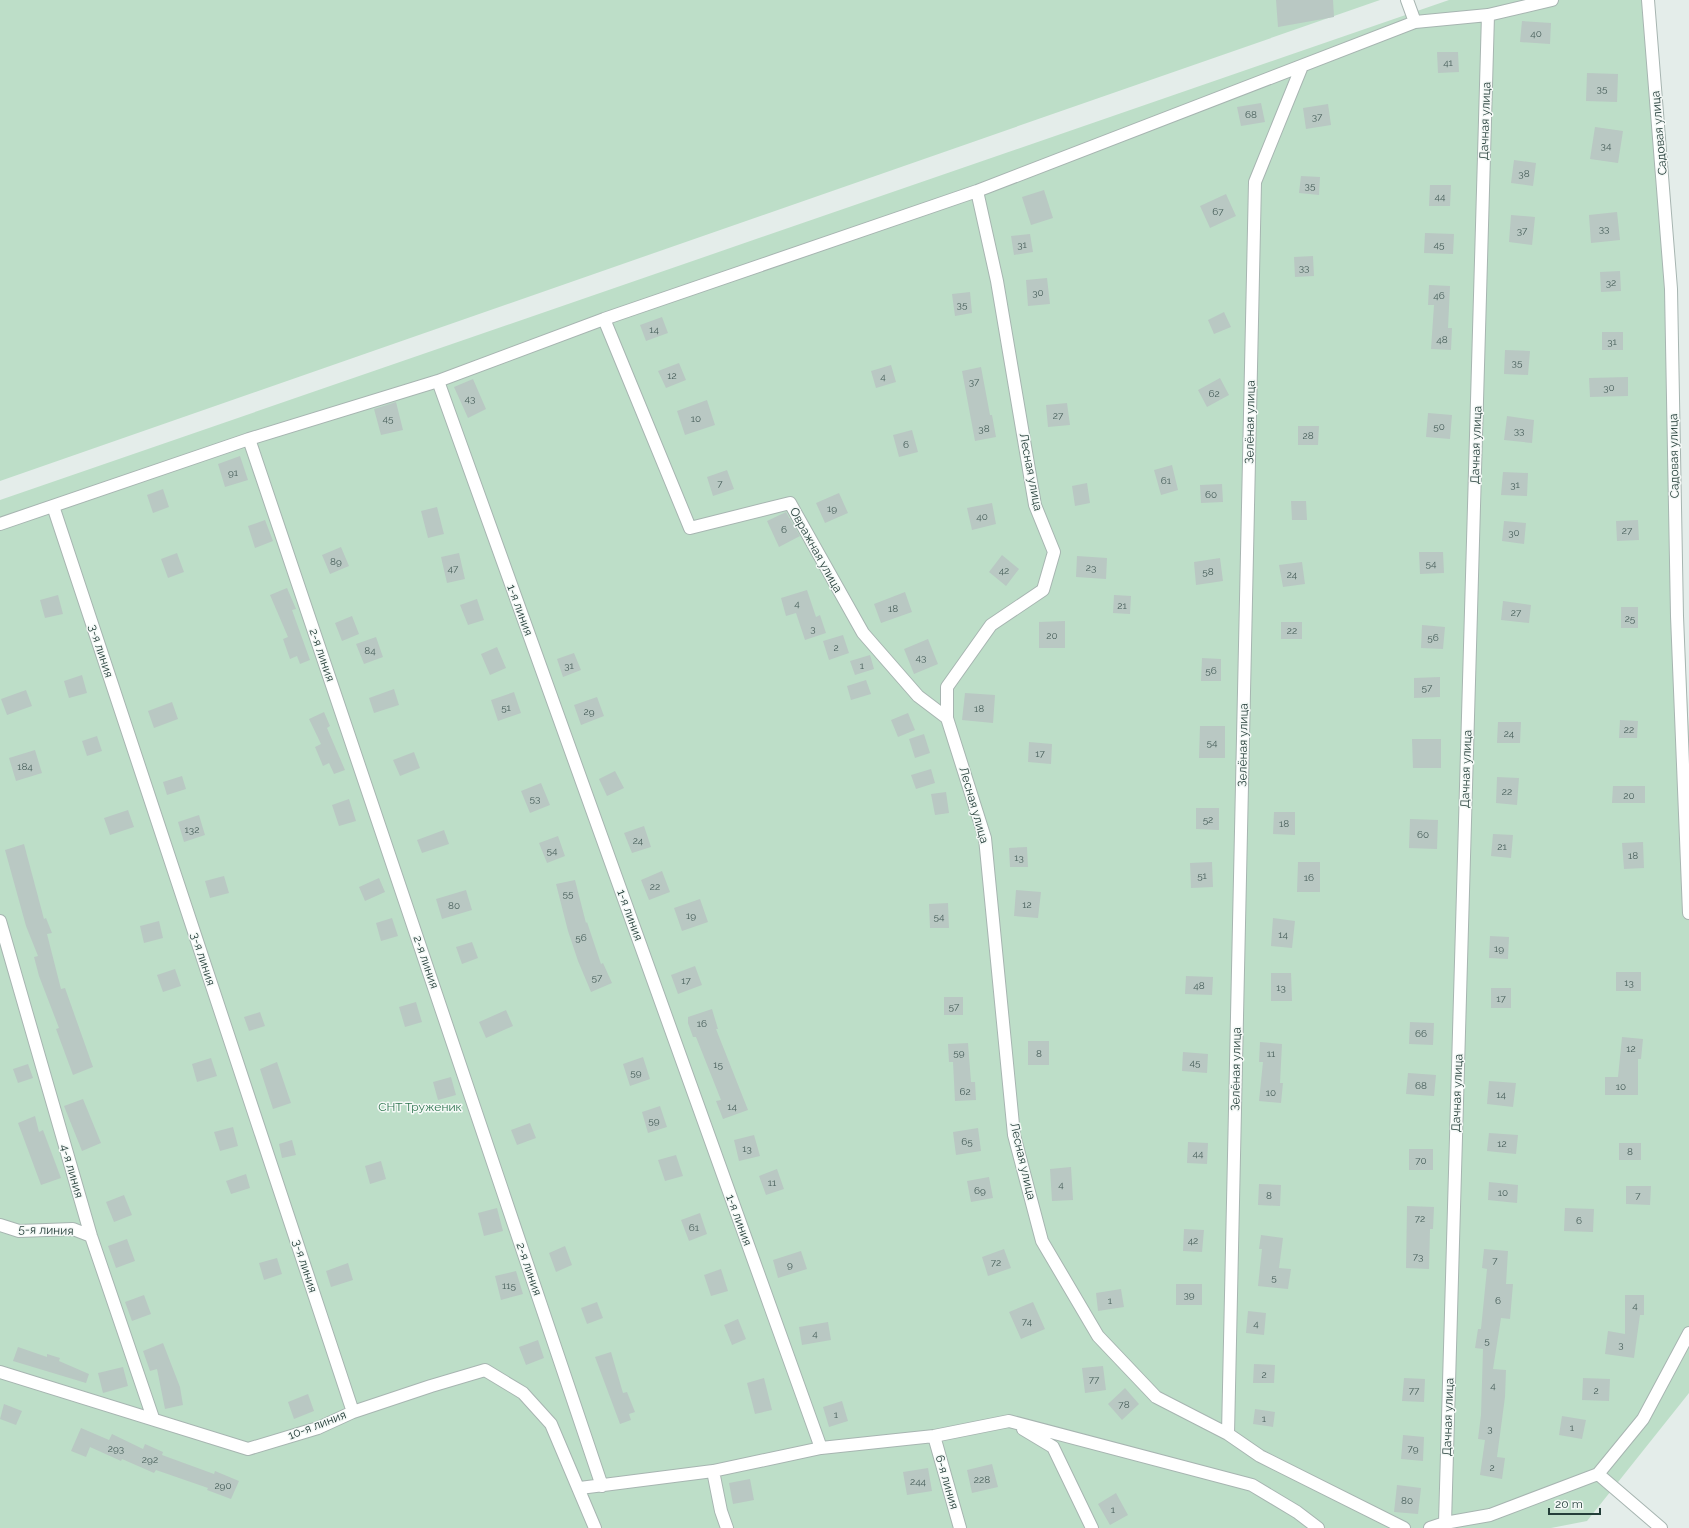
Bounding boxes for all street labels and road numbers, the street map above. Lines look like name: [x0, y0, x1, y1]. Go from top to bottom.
street label: Дачная улица: [1477, 82, 1493, 160]
street label: Садовая улица: [1648, 90, 1670, 176]
street label: Зелёная улица: [1242, 380, 1258, 464]
street label: Дачная улица: [1468, 406, 1484, 484]
street label: Садовая улица: [1666, 414, 1682, 498]
street label: Лесная улица: [1017, 432, 1045, 512]
street label: Овражная улица: [787, 505, 845, 595]
street label: 1-я линия: [504, 582, 536, 638]
street label: 3-я линия: [86, 623, 116, 679]
street label: 2-я линия: [306, 627, 338, 683]
street label: Зелёная улица: [1235, 703, 1251, 787]
street label: Дачная улица: [1458, 730, 1474, 808]
street label: Лесная улица: [956, 765, 992, 845]
street label: 1-я линия: [614, 887, 646, 943]
street label: 3-я линия: [188, 931, 218, 987]
street label: 2-я линия: [410, 934, 442, 990]
street label: Зелёная улица: [1228, 1027, 1244, 1111]
street label: Дачная улица: [1449, 1054, 1465, 1132]
street label: Лесная улица: [1007, 1121, 1039, 1201]
street label: 4-я линия: [58, 1143, 86, 1199]
street label: 1-я линия: [723, 1192, 755, 1248]
street label: 5-я линия: [18, 1222, 74, 1238]
street label: 3-я линия: [290, 1238, 320, 1294]
street label: 2-я линия: [513, 1241, 545, 1297]
street label: Дачная улица: [1440, 1378, 1456, 1456]
street label: 10-я линия: [286, 1408, 348, 1442]
street label: 6-я линия: [933, 1453, 961, 1511]

